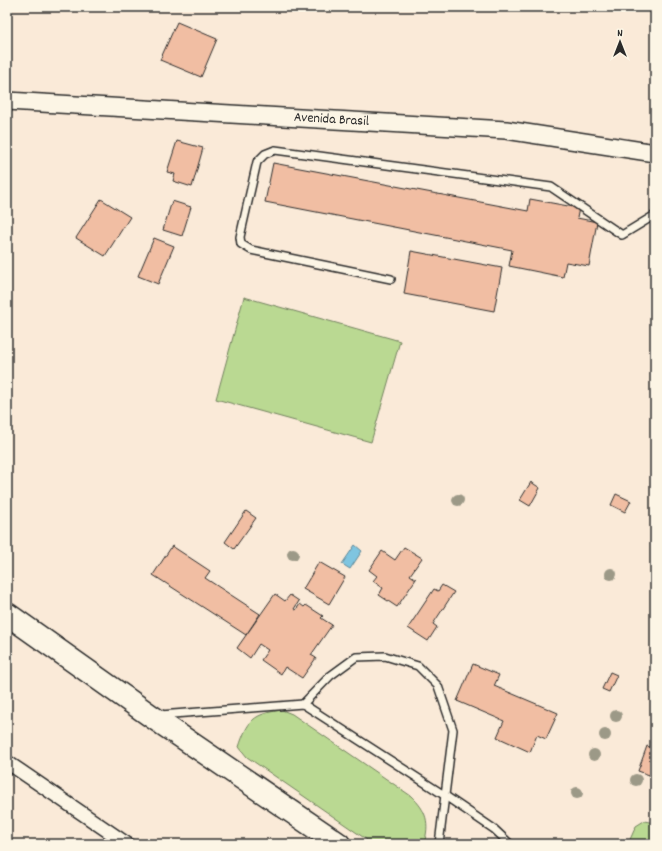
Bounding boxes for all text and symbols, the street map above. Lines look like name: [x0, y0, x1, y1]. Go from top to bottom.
north arrow: [600, 22, 640, 62]
text: N: [617, 26, 623, 42]
street label: Avenida Brasil: [293, 108, 370, 132]

